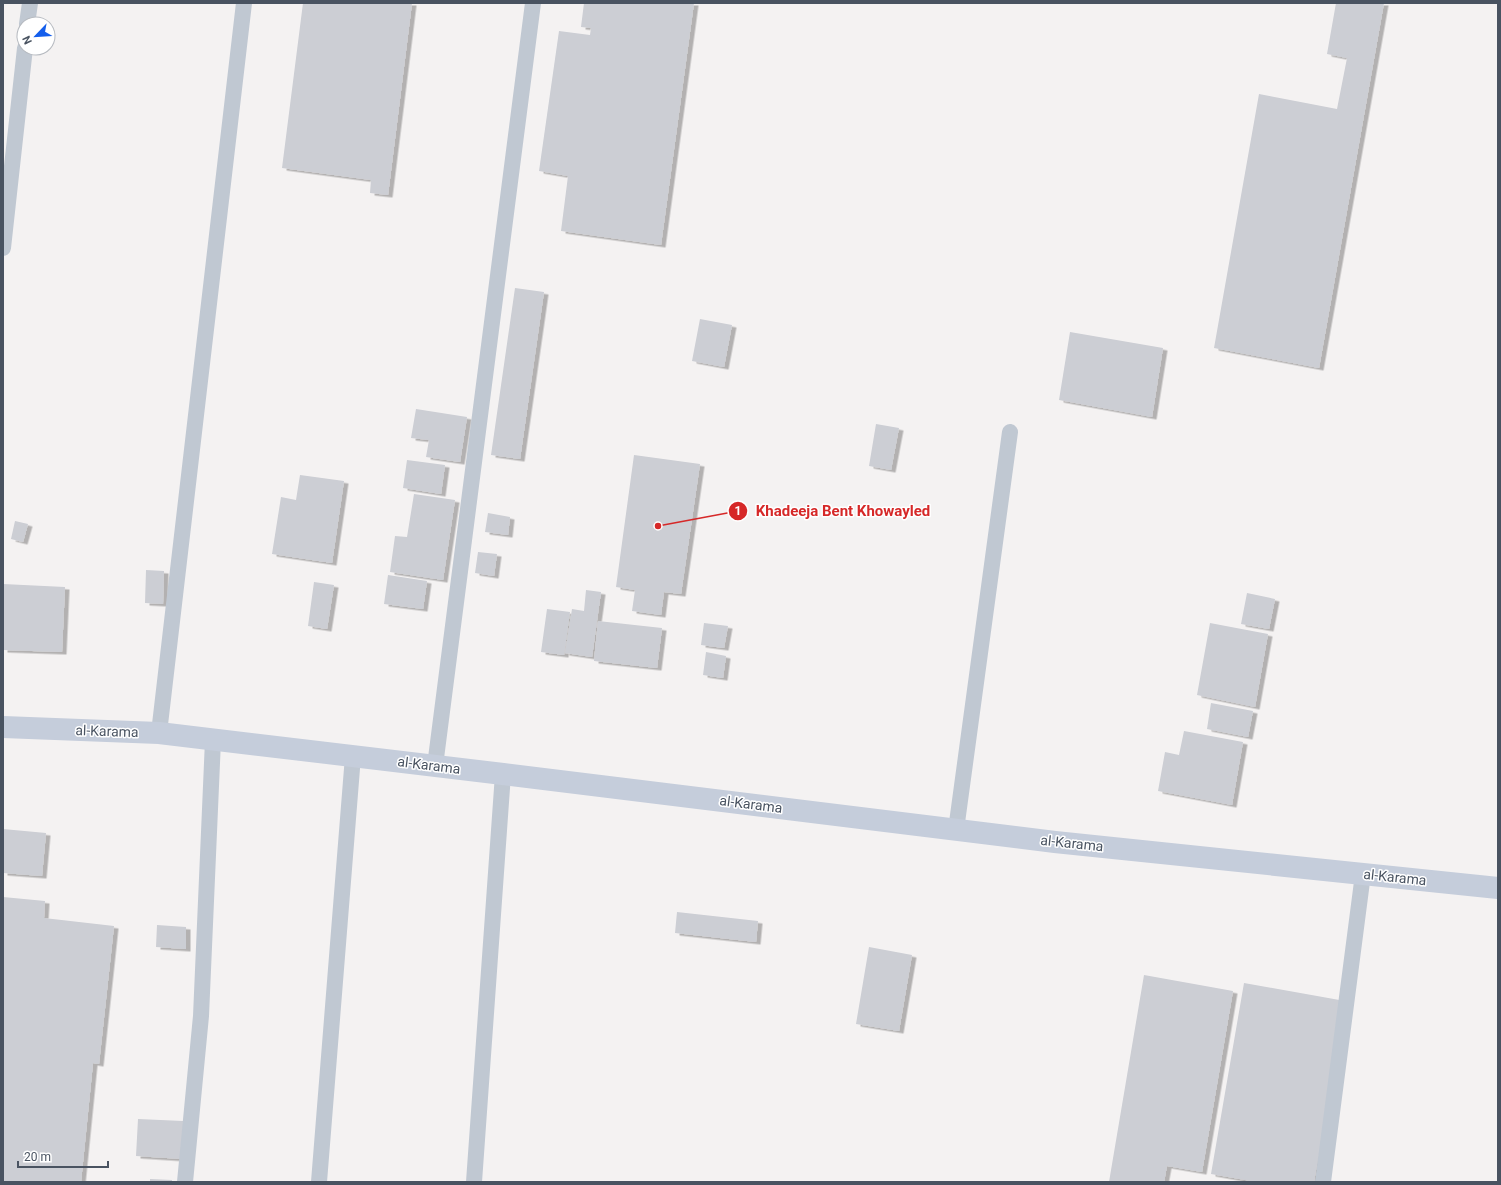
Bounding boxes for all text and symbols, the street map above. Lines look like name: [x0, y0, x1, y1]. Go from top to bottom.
north arrow: [16, 16, 56, 56]
text: N: [20, 34, 35, 46]
callout: Khadeeja Bent Khowayled: [728, 497, 938, 524]
text: Khadeeja Bent Khowayled: [756, 502, 930, 520]
text: 1: [735, 504, 741, 518]
street label: al-Karama: [75, 722, 139, 740]
street label: al-Karama: [397, 753, 461, 777]
street label: al-Karama: [719, 792, 783, 816]
street label: al-Karama: [1040, 832, 1104, 854]
street label: al-Karama: [1363, 866, 1427, 888]
scale bar: [18, 1143, 108, 1169]
text: 20 m: [24, 1150, 51, 1164]

